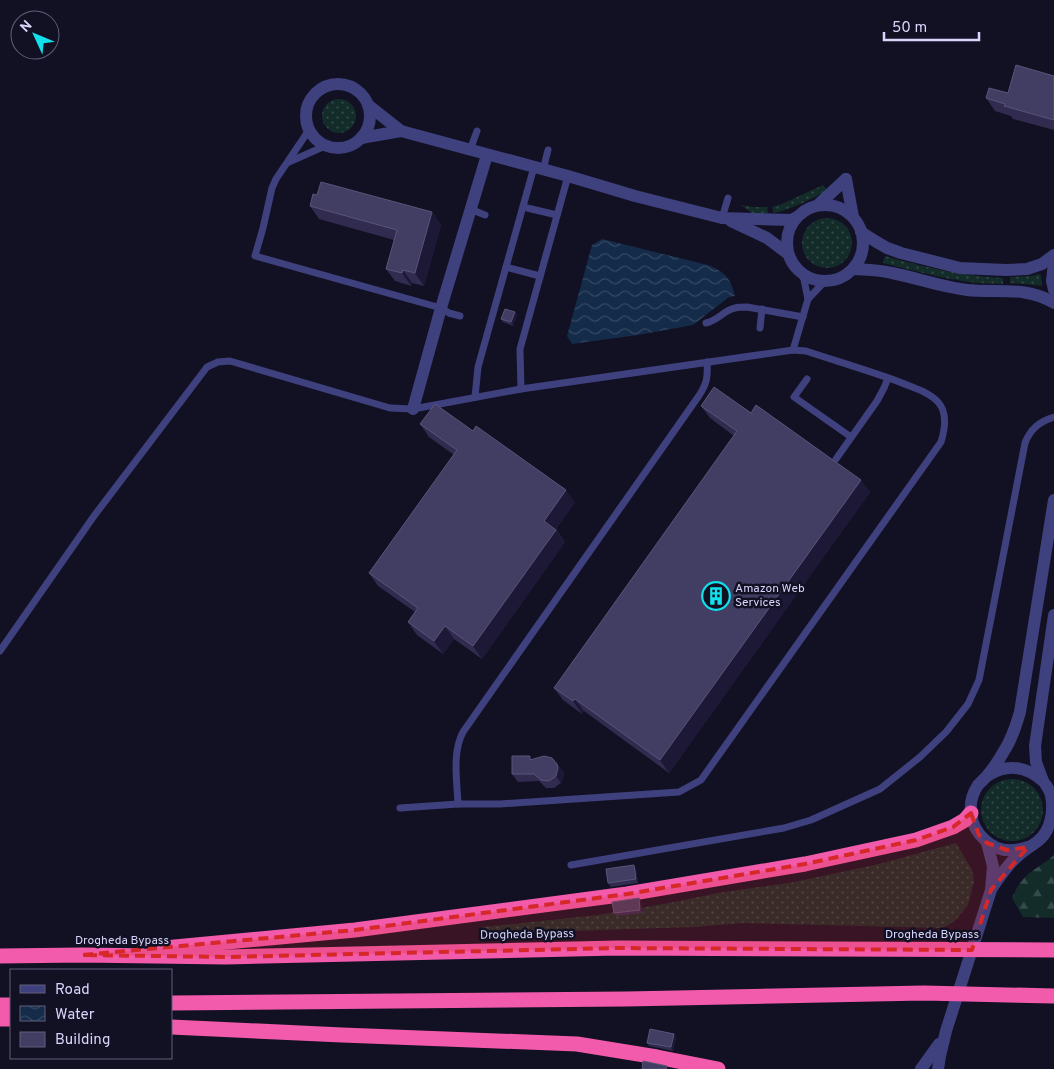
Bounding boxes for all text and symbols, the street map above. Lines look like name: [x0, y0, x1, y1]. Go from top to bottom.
north arrow: [10, 10, 60, 60]
scale bar: [884, 10, 979, 42]
text: N: [17, 17, 36, 37]
text: 50 m: [892, 19, 927, 38]
building icon: Amazon Web Services: [701, 581, 731, 611]
place label: Amazon Web Services: [735, 581, 805, 611]
street label: Drogheda Bypass: [480, 926, 574, 944]
street label: Drogheda Bypass: [885, 927, 979, 943]
street label: Drogheda Bypass: [75, 933, 169, 949]
legend: [10, 969, 172, 1059]
text: Road: [55, 981, 90, 1000]
text: Water: [55, 1006, 95, 1025]
text: Building: [55, 1031, 110, 1050]

